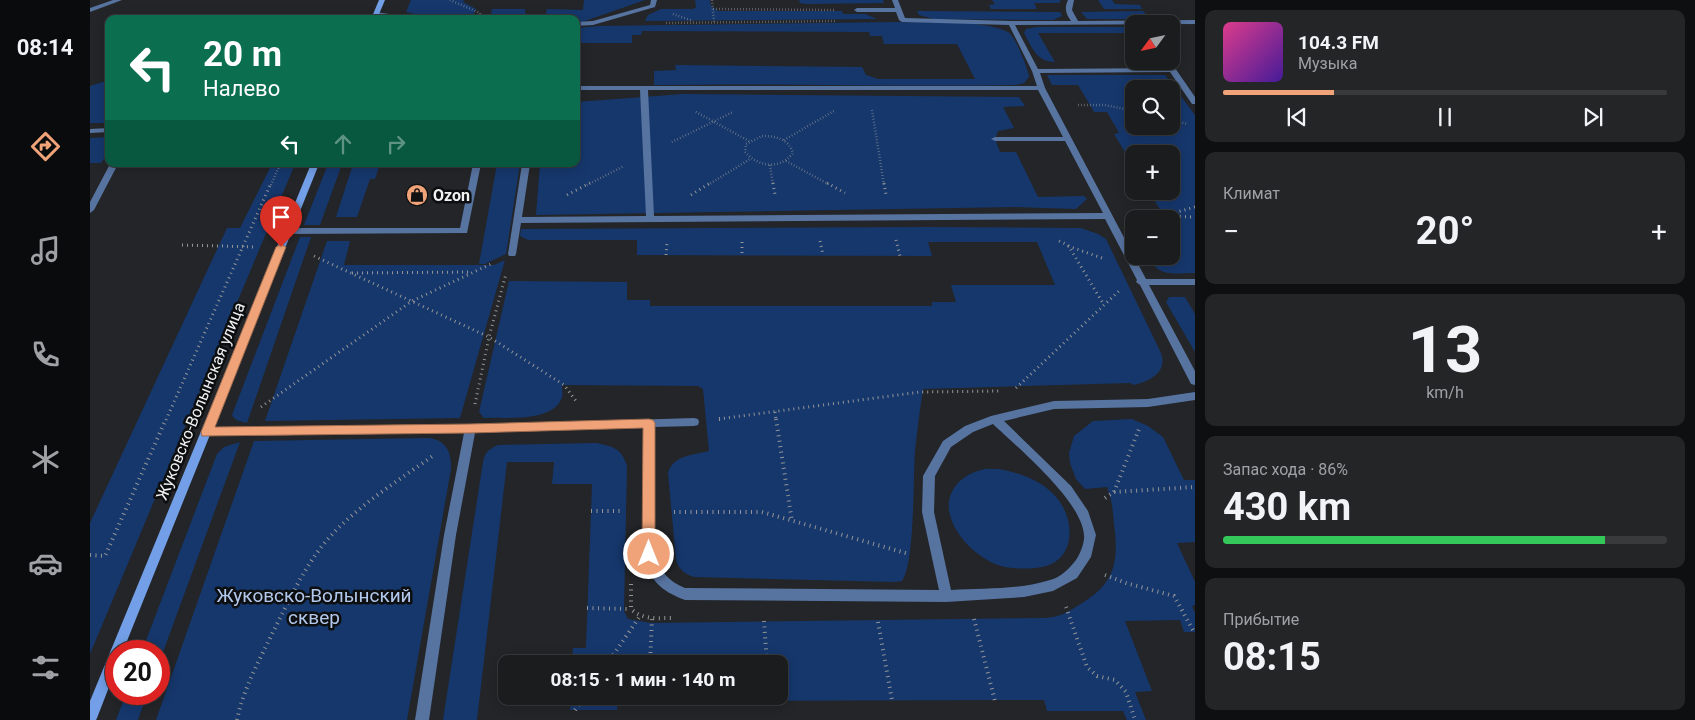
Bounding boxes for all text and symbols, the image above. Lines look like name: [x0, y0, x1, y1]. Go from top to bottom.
north arrow: [1125, 15, 1180, 70]
map controls: [1125, 15, 1180, 265]
text: 104.3 FM: [1298, 31, 1379, 54]
text: 20 m: [203, 34, 282, 75]
text: 08:14: [17, 35, 73, 60]
icon: left: [120, 35, 185, 100]
text: Музыка: [1298, 54, 1357, 73]
text: Налево: [203, 76, 280, 101]
button: search: [1125, 80, 1180, 135]
icon: previous: [1283, 103, 1311, 131]
icon: pause: [1431, 103, 1459, 131]
icon: next: [1579, 103, 1607, 131]
icon: directions: [28, 129, 63, 164]
icon: left: [276, 130, 304, 158]
icon: ahead: [329, 130, 357, 158]
icon: right: [382, 130, 410, 158]
button: +: [1125, 145, 1180, 200]
shop icon: Ozon: [405, 183, 429, 207]
text: Климат: [1223, 184, 1280, 203]
place label: Ozon: [433, 186, 470, 205]
pin: [260, 196, 302, 247]
icon: arrive: [267, 203, 295, 231]
text: 20°: [1416, 209, 1474, 253]
button: −: [1125, 210, 1180, 265]
text: −: [1223, 215, 1239, 248]
text: +: [1651, 215, 1667, 248]
icon: music: [28, 233, 63, 268]
street label: Жуковско-Волынская улица: [152, 300, 249, 503]
text: 13: [1408, 312, 1482, 388]
icon: phone: [28, 337, 63, 372]
text: km/h: [1426, 383, 1464, 402]
icon: climate: [28, 442, 63, 477]
text: Запас хода · 86%: [1223, 460, 1348, 479]
text: 430 km: [1223, 485, 1351, 529]
position arrow: [622, 527, 674, 579]
icon: car: [28, 546, 63, 581]
park label: Жуковско-Волынский сквер: [216, 584, 412, 629]
text: Прибытие: [1223, 610, 1299, 629]
text: 08:15: [1223, 635, 1321, 679]
speed limit sign: 20: [105, 640, 170, 705]
icon: filters: [28, 650, 63, 685]
text: 08:15 · 1 мин · 140 m: [551, 668, 735, 691]

